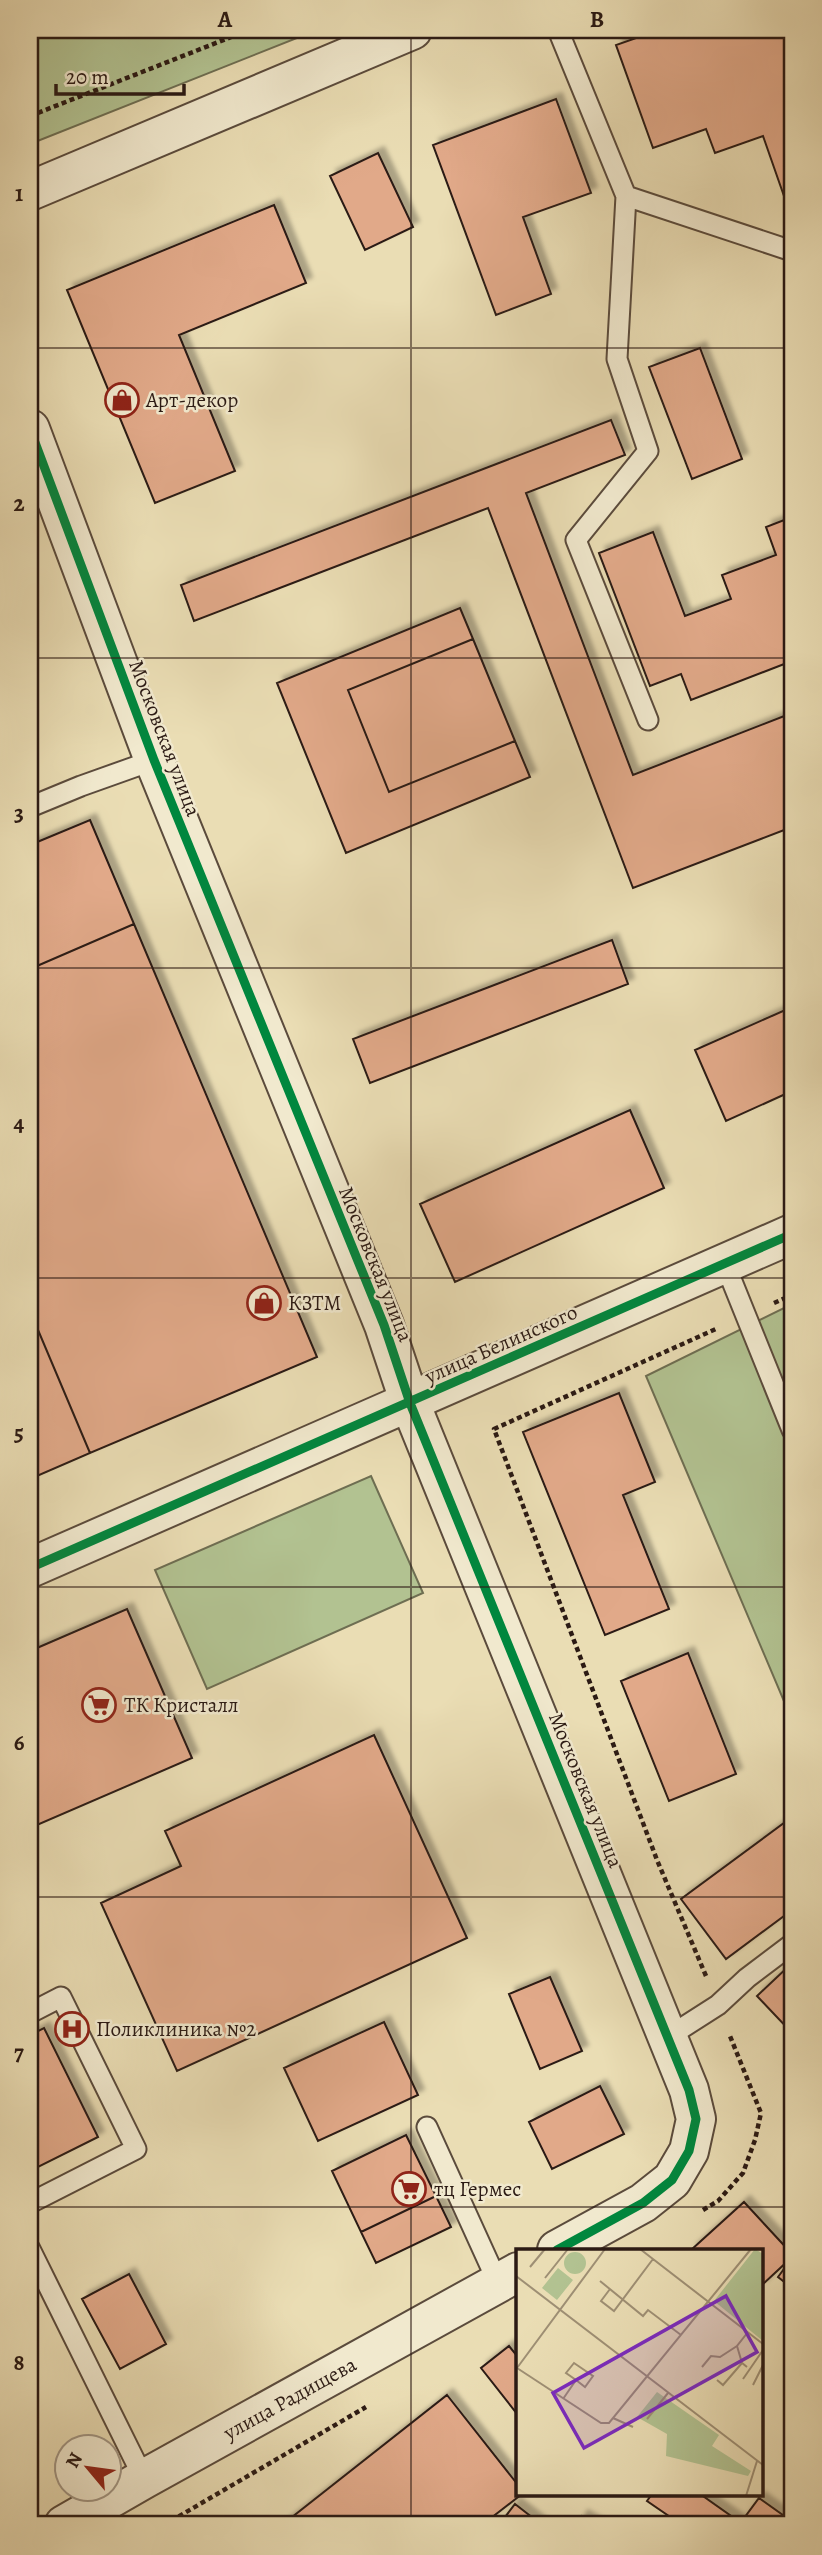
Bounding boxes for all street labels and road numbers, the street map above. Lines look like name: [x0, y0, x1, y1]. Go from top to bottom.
street label: Московская улица: [122, 656, 208, 820]
street label: Московская улица: [332, 1182, 420, 1346]
street label: улица Белинского: [419, 1298, 582, 1391]
street label: Московская улица: [542, 1708, 630, 1872]
street label: улица Радищева: [218, 2350, 362, 2447]

